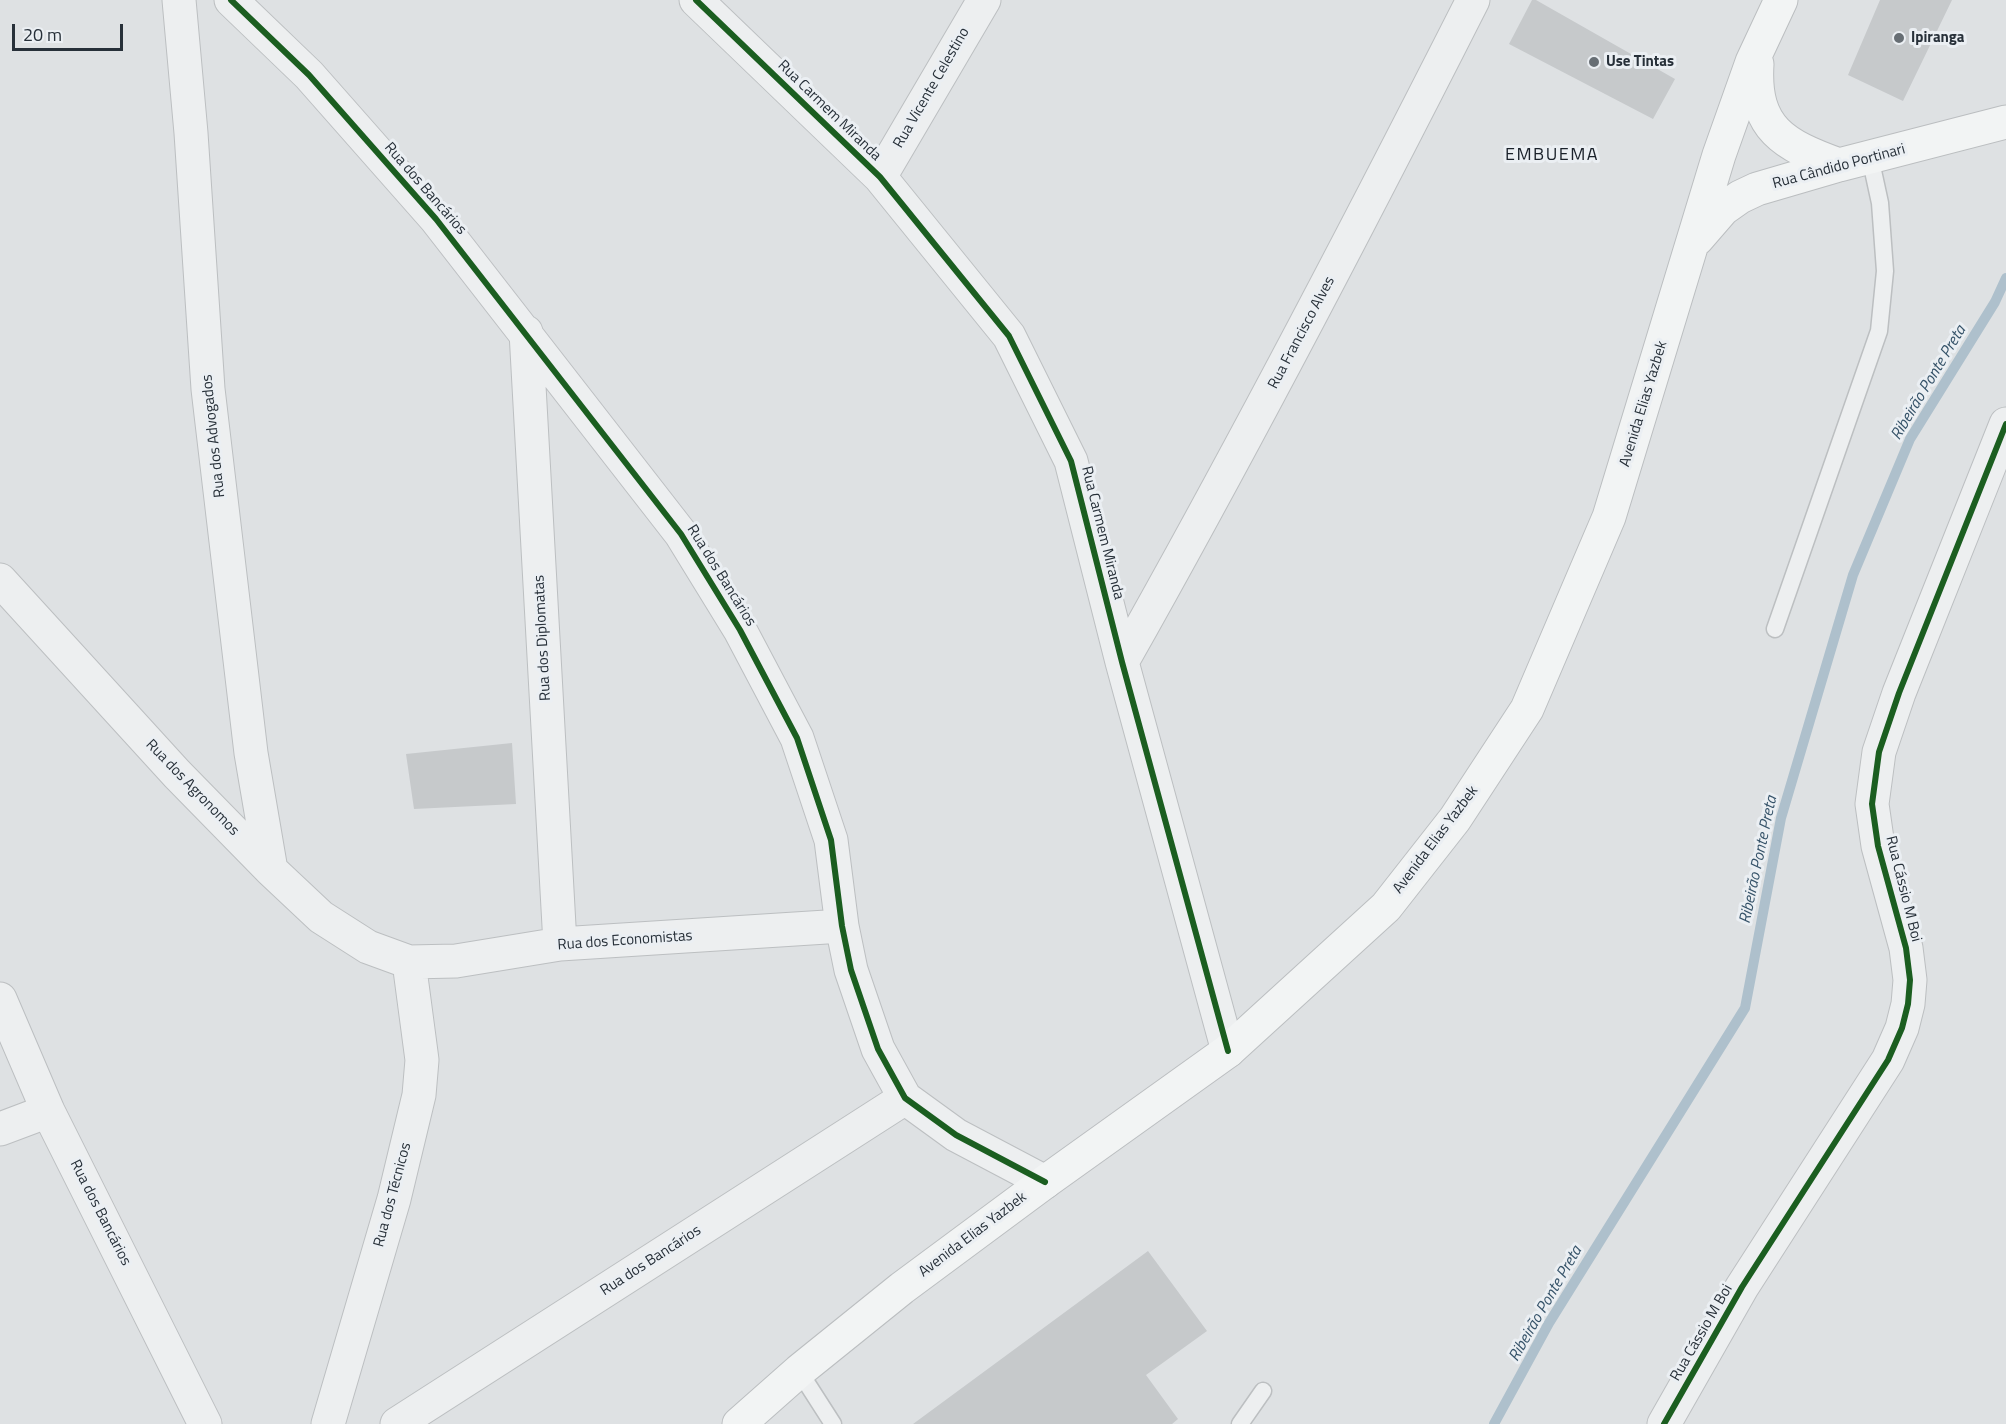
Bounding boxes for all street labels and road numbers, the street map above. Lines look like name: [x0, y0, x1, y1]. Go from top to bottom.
street label: Rua Vicente Celestino: [890, 24, 974, 152]
street label: Rua Carmem Miranda: [774, 57, 884, 165]
street label: Rua dos Bancários: [380, 139, 470, 239]
street label: Rua Cândido Portinari: [1771, 141, 1907, 193]
street label: Rua Francisco Alves: [1265, 274, 1339, 392]
street label: Avenida Elias Yazbek: [1616, 339, 1672, 469]
street label: Rua dos Advogados: [199, 373, 229, 499]
street label: Rua Carmem Miranda: [1077, 464, 1127, 602]
street label: Rua dos Bancários: [683, 522, 759, 630]
street label: Rua dos Diplomatas: [531, 575, 555, 701]
street label: Rua dos Agronomos: [141, 736, 243, 840]
street label: Avenida Elias Yazbek: [1390, 783, 1482, 897]
street label: Rua Cássio M Boi: [1881, 834, 1925, 944]
street label: Rua dos Economistas: [557, 927, 693, 955]
street label: Rua dos Técnicos: [370, 1141, 416, 1249]
street label: Rua dos Bancários: [66, 1157, 134, 1269]
street label: Avenida Elias Yazbek: [916, 1189, 1030, 1281]
street label: Rua dos Bancários: [597, 1222, 705, 1300]
street label: Rua Cássio M Boi: [1667, 1282, 1737, 1384]

